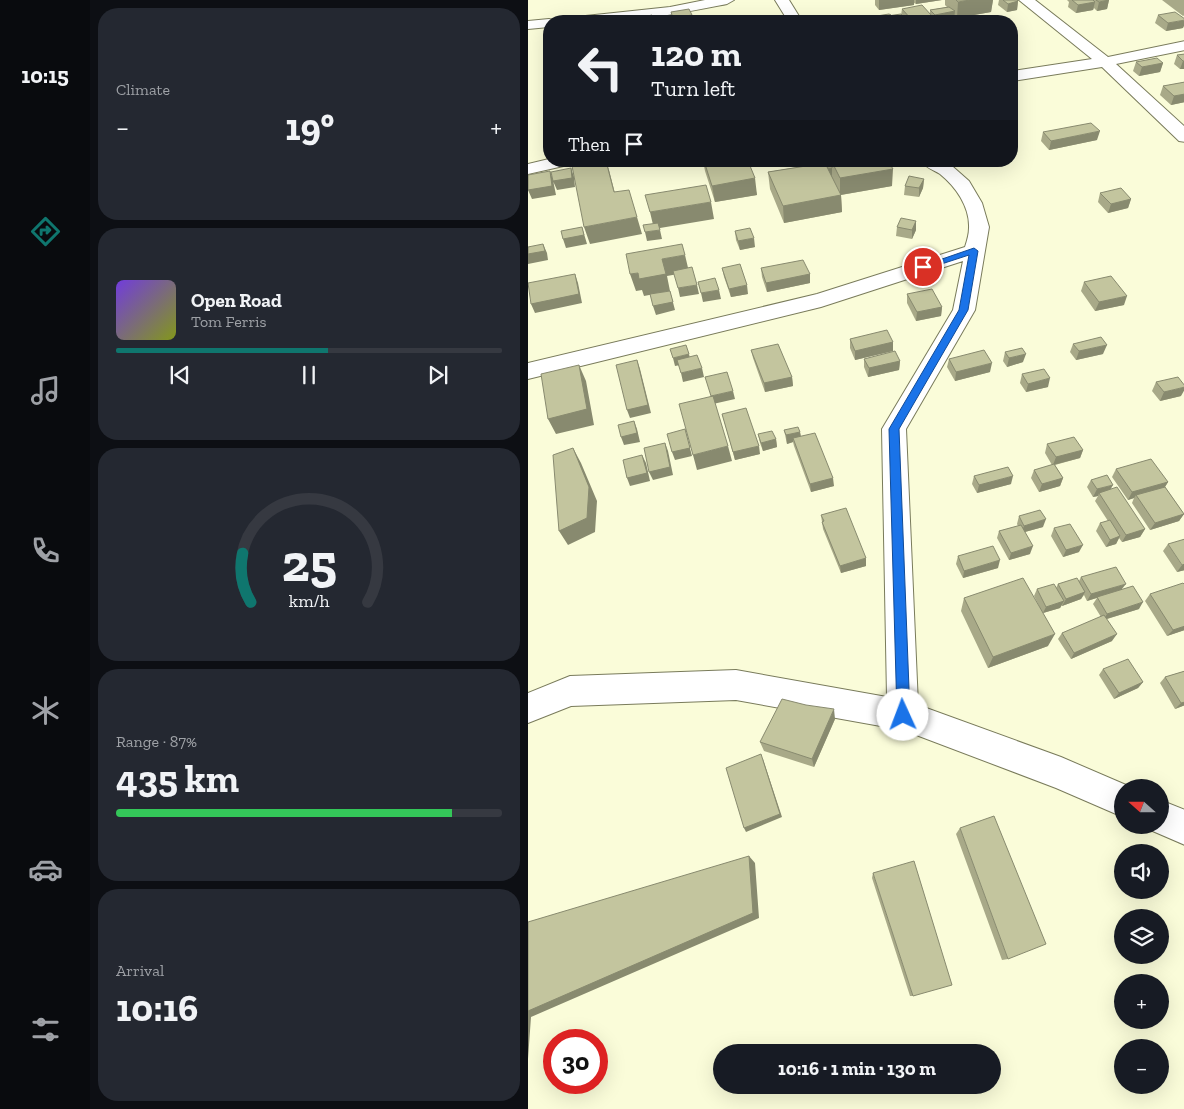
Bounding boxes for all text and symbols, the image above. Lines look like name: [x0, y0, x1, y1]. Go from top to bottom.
text: 120 m: [651, 33, 741, 75]
icon: left: [568, 35, 633, 100]
text: 10:15: [21, 62, 69, 89]
text: Turn left: [651, 75, 735, 102]
text: Climate: [116, 80, 170, 99]
text: 19°: [285, 104, 334, 150]
text: −: [116, 111, 129, 144]
text: +: [490, 111, 502, 144]
icon: arrive: [620, 130, 648, 158]
text: Then: [568, 133, 610, 156]
icon: directions: [28, 214, 63, 249]
pin: [902, 246, 944, 288]
icon: arrive: [909, 253, 937, 281]
text: Open Road: [191, 289, 282, 312]
text: Tom Ferris: [191, 312, 267, 331]
icon: previous: [166, 361, 194, 389]
icon: pause: [295, 361, 323, 389]
icon: next: [424, 361, 452, 389]
icon: music: [28, 373, 63, 408]
text: 25: [281, 532, 337, 594]
icon: phone: [28, 533, 63, 568]
text: km/h: [289, 590, 329, 612]
position arrow: [876, 688, 928, 740]
icon: climate: [28, 693, 63, 728]
text: Range · 87%: [116, 732, 197, 751]
text: 435 km: [116, 756, 239, 802]
north arrow: [1114, 779, 1169, 834]
map controls: [1114, 779, 1169, 1094]
button: sound: [1114, 844, 1169, 899]
icon: car: [28, 852, 63, 887]
button: layers: [1114, 909, 1169, 964]
text: Arrival: [116, 961, 164, 980]
button: +: [1114, 974, 1169, 1029]
text: 10:16: [116, 985, 198, 1031]
icon: filters: [28, 1012, 63, 1047]
speed limit sign: 30: [543, 1029, 608, 1094]
button: −: [1114, 1039, 1169, 1094]
text: 10:16 · 1 min · 130 m: [778, 1057, 936, 1080]

